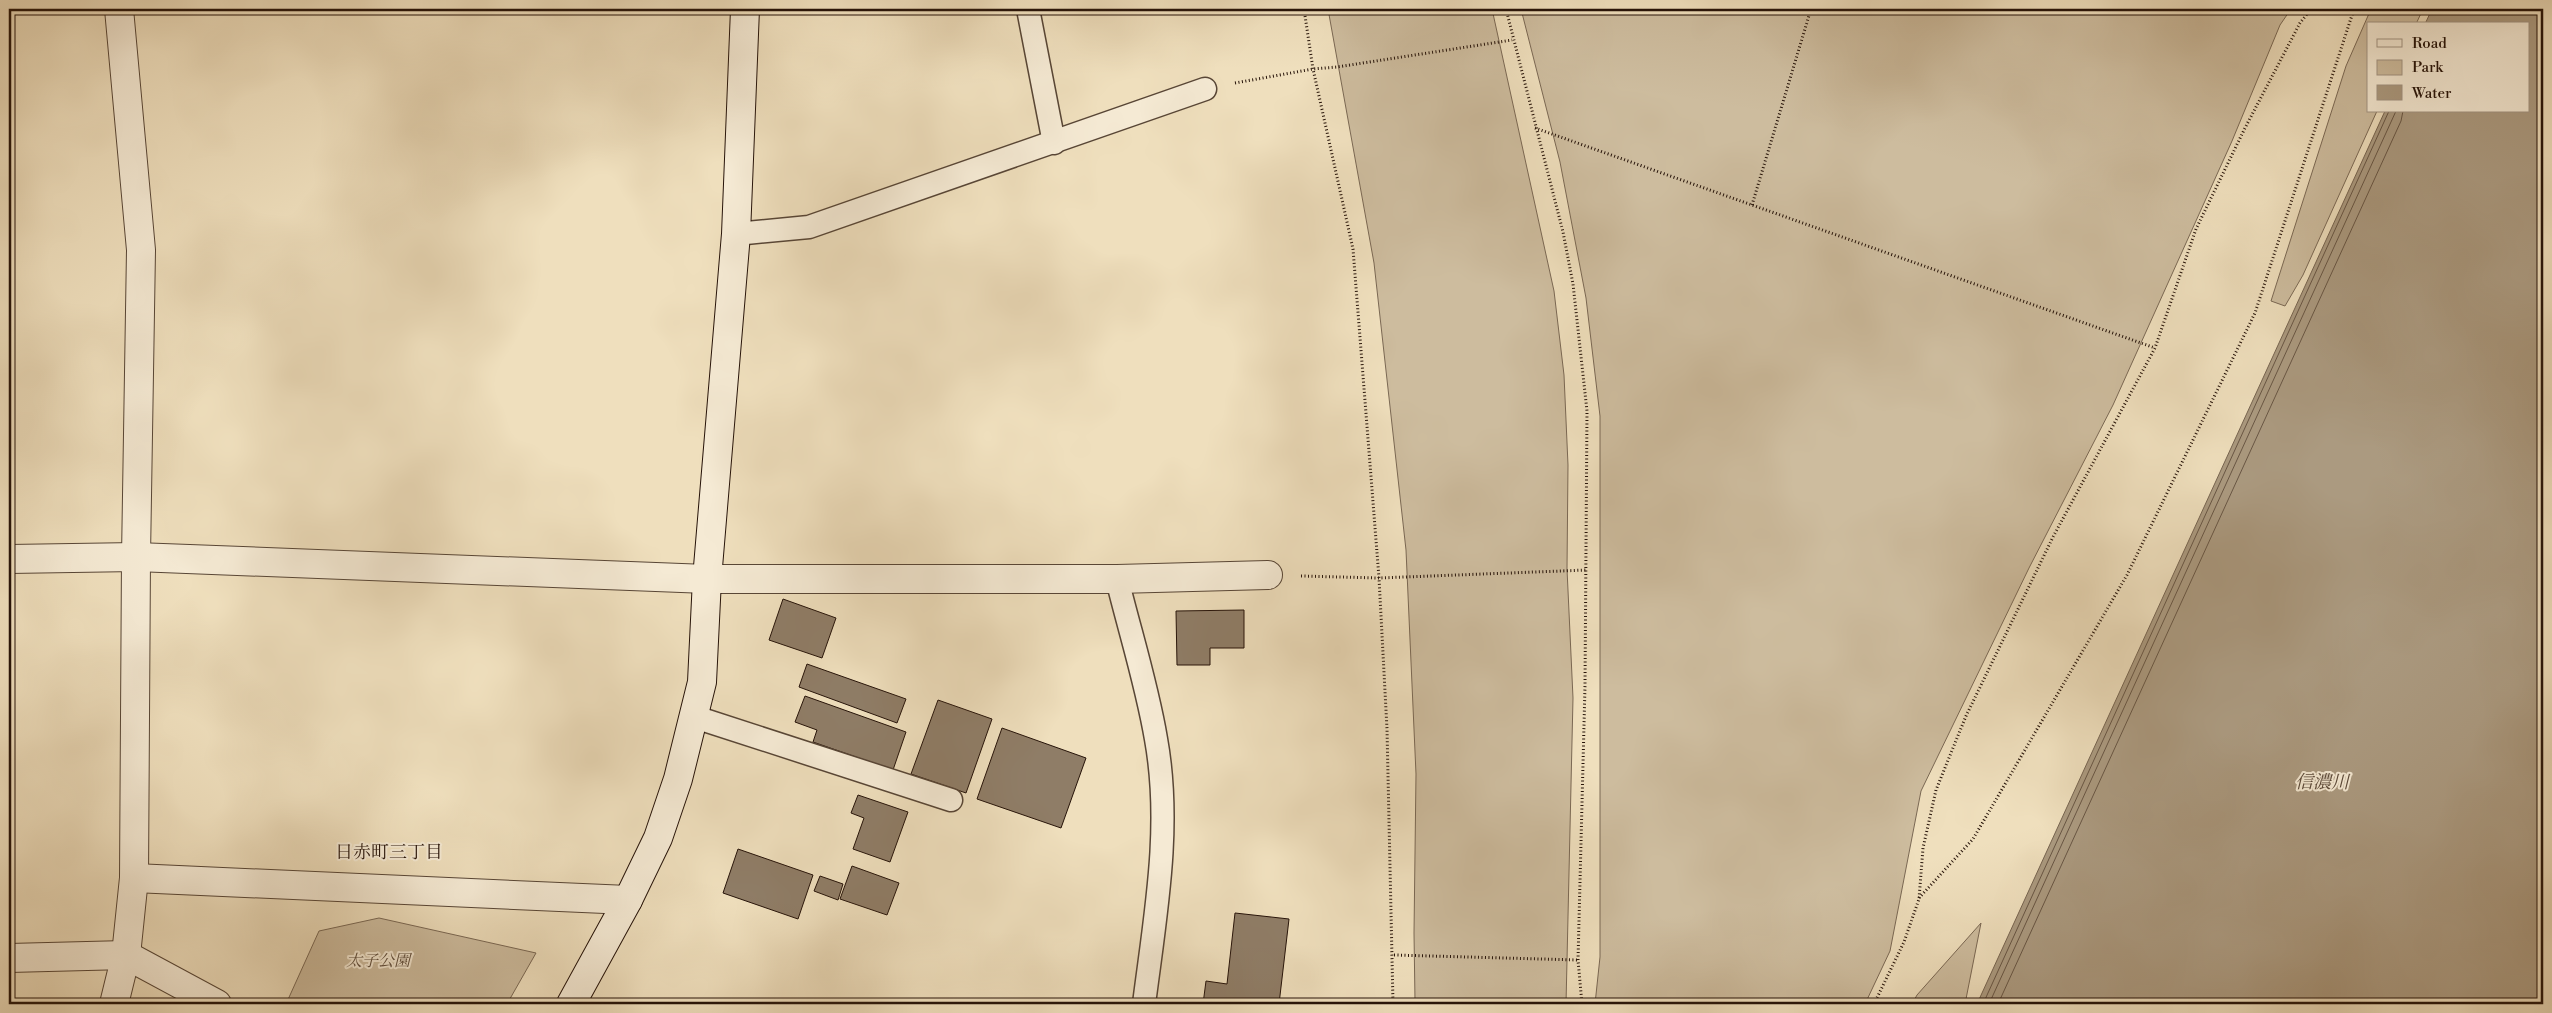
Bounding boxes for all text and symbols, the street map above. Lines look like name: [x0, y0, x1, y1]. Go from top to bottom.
legend: [2367, 22, 2530, 112]
text: Road: [2412, 34, 2447, 53]
text: Park: [2412, 58, 2444, 77]
text: Water: [2411, 84, 2452, 103]
water label: 信濃川: [2295, 771, 2351, 794]
district label: 日赤町三丁目: [335, 841, 443, 864]
park label: 太子公園: [346, 951, 413, 971]

